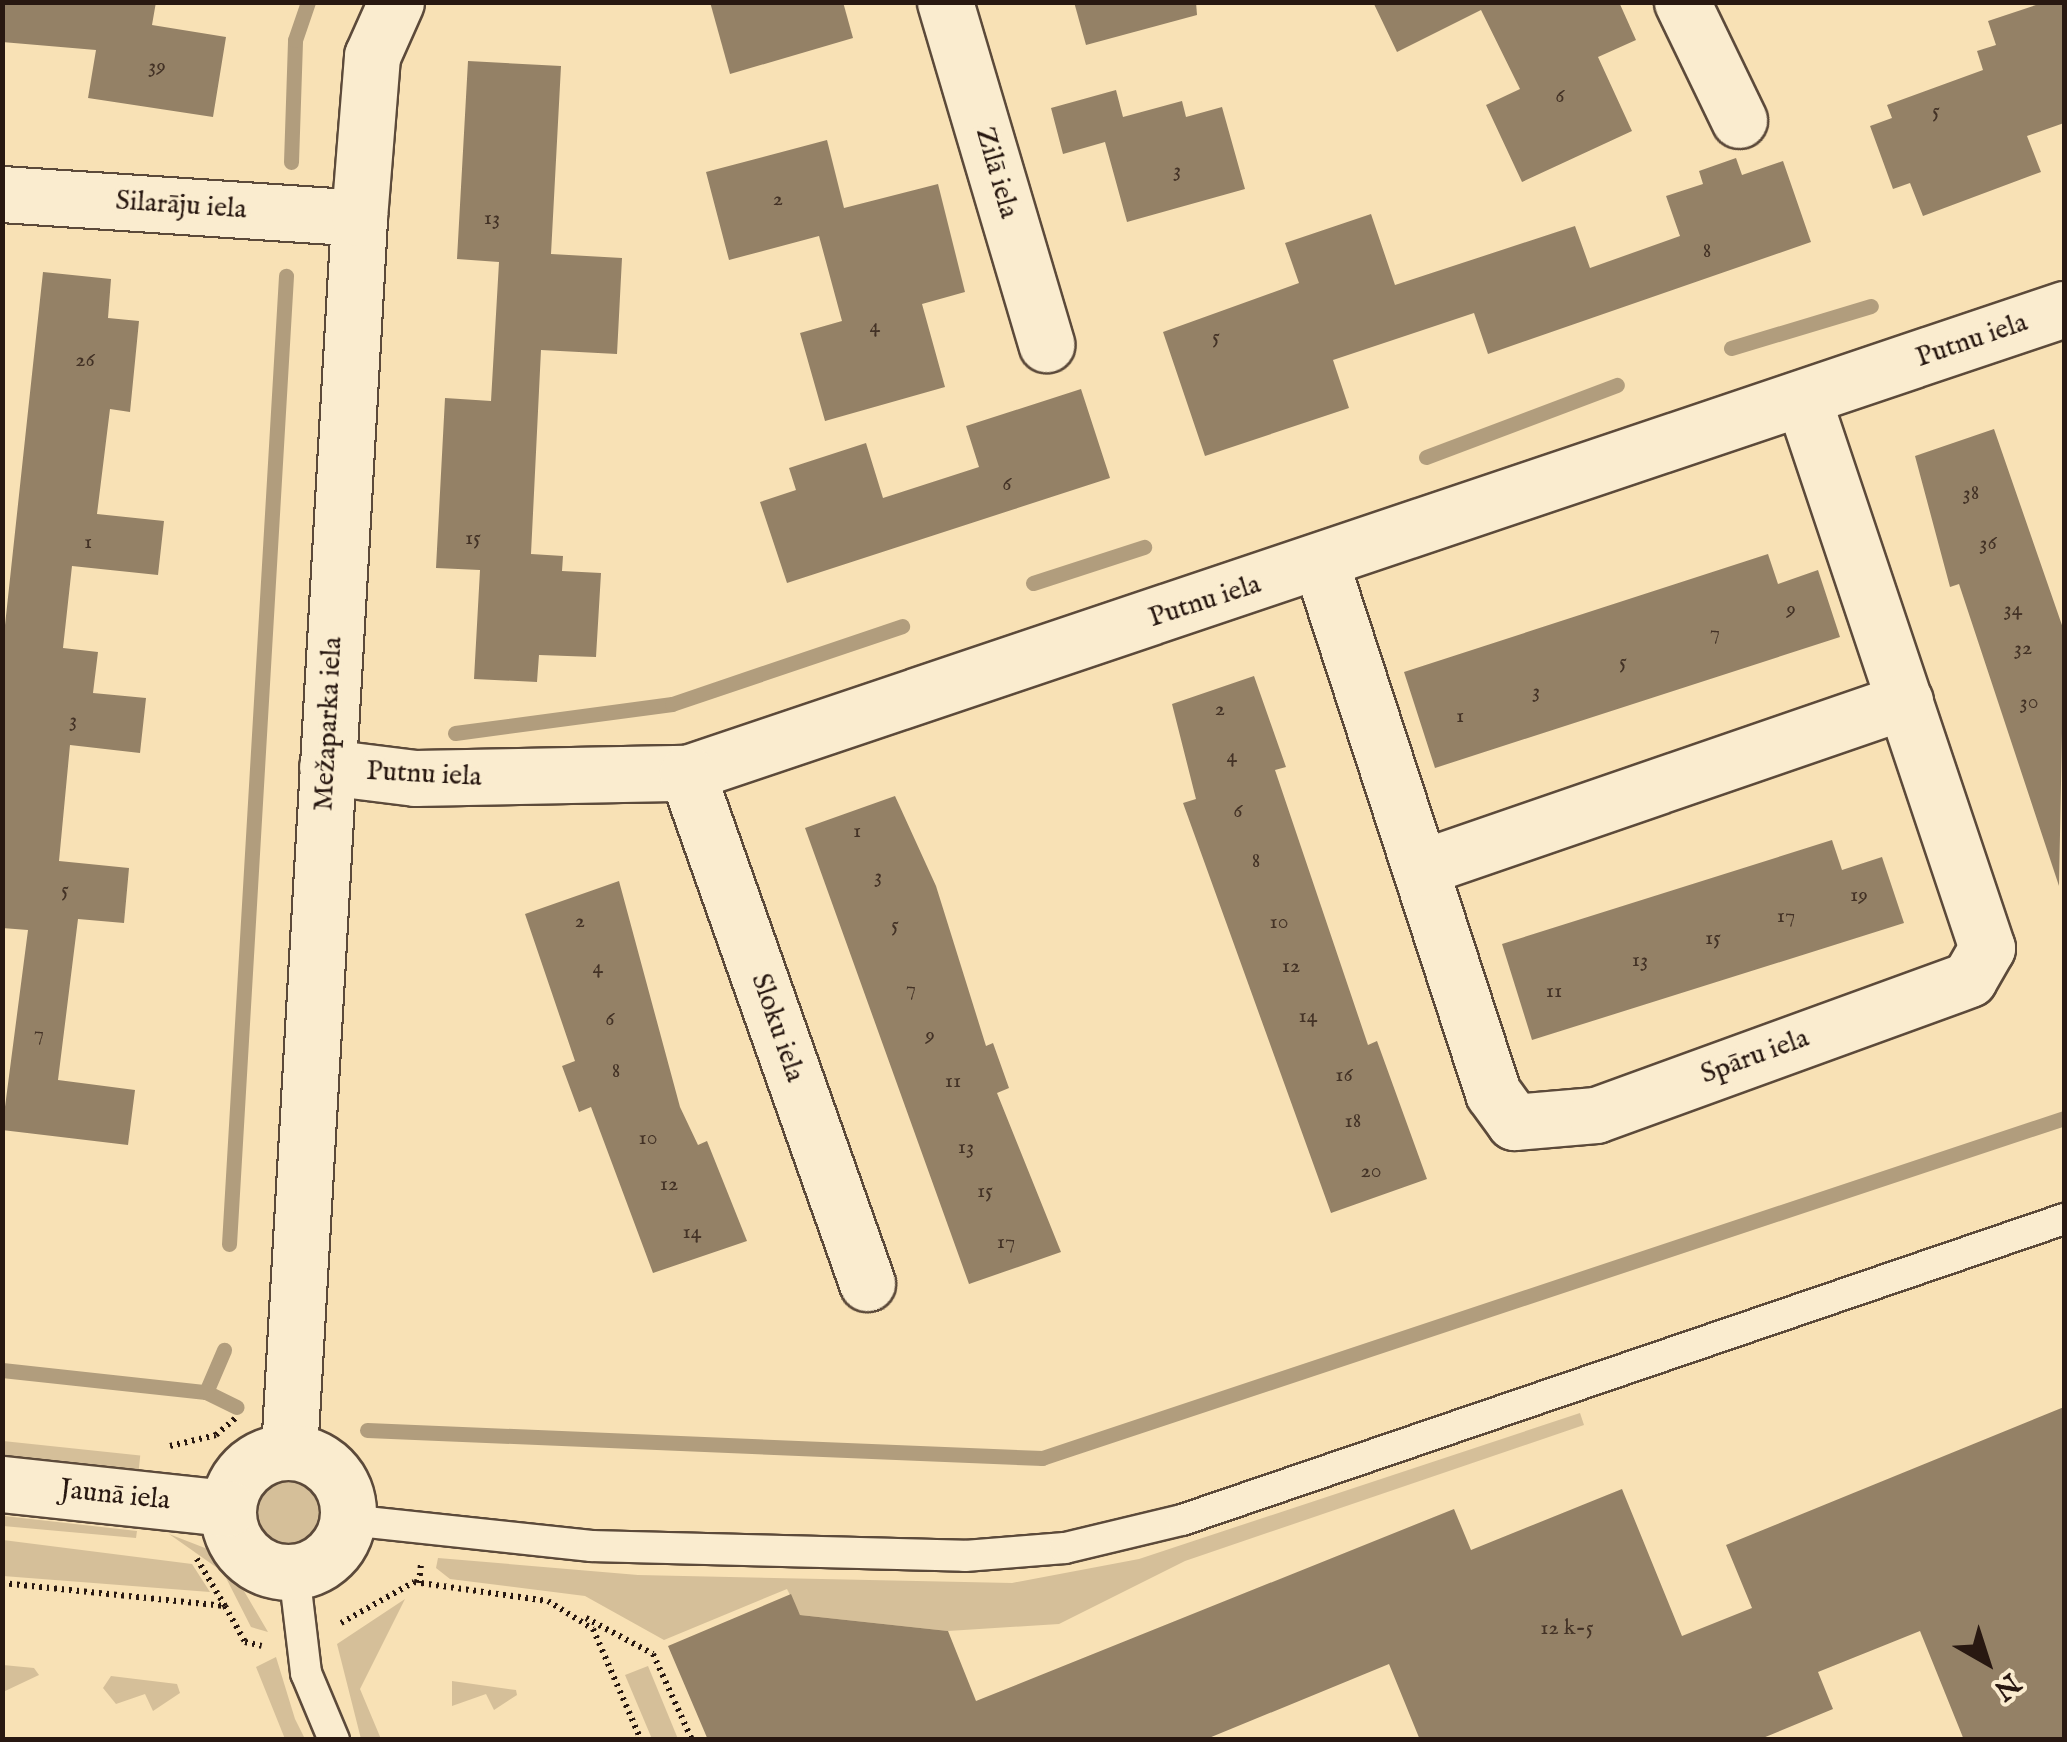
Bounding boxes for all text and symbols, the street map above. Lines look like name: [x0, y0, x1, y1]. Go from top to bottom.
house number: 39: [148, 54, 166, 80]
house number: 6: [1555, 84, 1565, 110]
house number: 5: [1932, 99, 1940, 125]
street label: Zilā iela: [967, 124, 1025, 222]
house number: 3: [1173, 158, 1181, 184]
street label: Silarāju iela: [114, 185, 248, 227]
house number: 2: [773, 187, 783, 213]
house number: 13: [484, 206, 500, 232]
house number: 8: [1703, 239, 1711, 265]
street label: Putnu iela: [1912, 306, 2032, 376]
house number: 4: [870, 314, 880, 340]
house number: 5: [1212, 325, 1220, 351]
house number: 26: [75, 348, 95, 374]
house number: 6: [1002, 472, 1012, 498]
house number: 38: [1963, 481, 1979, 507]
house number: 15: [465, 526, 481, 552]
house number: 1: [84, 530, 92, 556]
house number: 36: [1979, 531, 1997, 557]
street label: Putnu iela: [1145, 568, 1265, 636]
house number: 9: [1786, 597, 1796, 623]
house number: 34: [2003, 597, 2023, 623]
house number: 7: [1710, 621, 1720, 647]
street label: Mežaparka iela: [308, 636, 350, 812]
house number: 32: [2014, 636, 2032, 662]
house number: 5: [1619, 650, 1627, 676]
house number: 3: [1532, 679, 1540, 705]
house number: 30: [2019, 690, 2039, 716]
house number: 2: [1215, 697, 1225, 723]
house number: 1: [1456, 704, 1464, 730]
house number: 3: [69, 708, 77, 734]
house number: 4: [1227, 744, 1237, 770]
street label: Putnu iela: [365, 755, 483, 795]
house number: 6: [1233, 799, 1243, 825]
house number: 1: [853, 819, 861, 845]
house number: 8: [1252, 849, 1260, 875]
house number: 3: [874, 864, 882, 890]
house number: 5: [61, 878, 69, 904]
house number: 19: [1850, 883, 1868, 909]
house number: 17: [1777, 904, 1795, 930]
house number: 2: [575, 909, 585, 935]
house number: 10: [1270, 910, 1288, 936]
house number: 5: [891, 913, 899, 939]
house number: 15: [1705, 926, 1721, 952]
house number: 13: [1632, 948, 1648, 974]
house number: 12: [1282, 954, 1300, 980]
house number: 4: [593, 955, 603, 981]
street label: Sloku iela: [743, 969, 811, 1087]
house number: 7: [906, 977, 916, 1003]
house number: 11: [1546, 979, 1562, 1005]
house number: 14: [1299, 1004, 1317, 1030]
house number: 6: [605, 1007, 615, 1033]
house number: 7: [34, 1022, 44, 1048]
street label: Spāru iela: [1696, 1022, 1814, 1092]
house number: 9: [925, 1023, 935, 1049]
house number: 8: [612, 1059, 620, 1085]
house number: 16: [1335, 1063, 1353, 1089]
house number: 11: [945, 1069, 961, 1095]
house number: 18: [1345, 1109, 1361, 1135]
house number: 10: [639, 1126, 657, 1152]
house number: 13: [958, 1135, 974, 1161]
house number: 20: [1360, 1159, 1382, 1185]
house number: 12: [660, 1172, 678, 1198]
house number: 15: [977, 1179, 993, 1205]
house number: 14: [683, 1220, 701, 1246]
house number: 17: [997, 1230, 1015, 1256]
street label: Jaunā iela: [58, 1474, 172, 1518]
north arrow: [1937, 1612, 2037, 1712]
house number: 12 k-5: [1540, 1616, 1594, 1642]
text: N: [1986, 1664, 2027, 1707]

